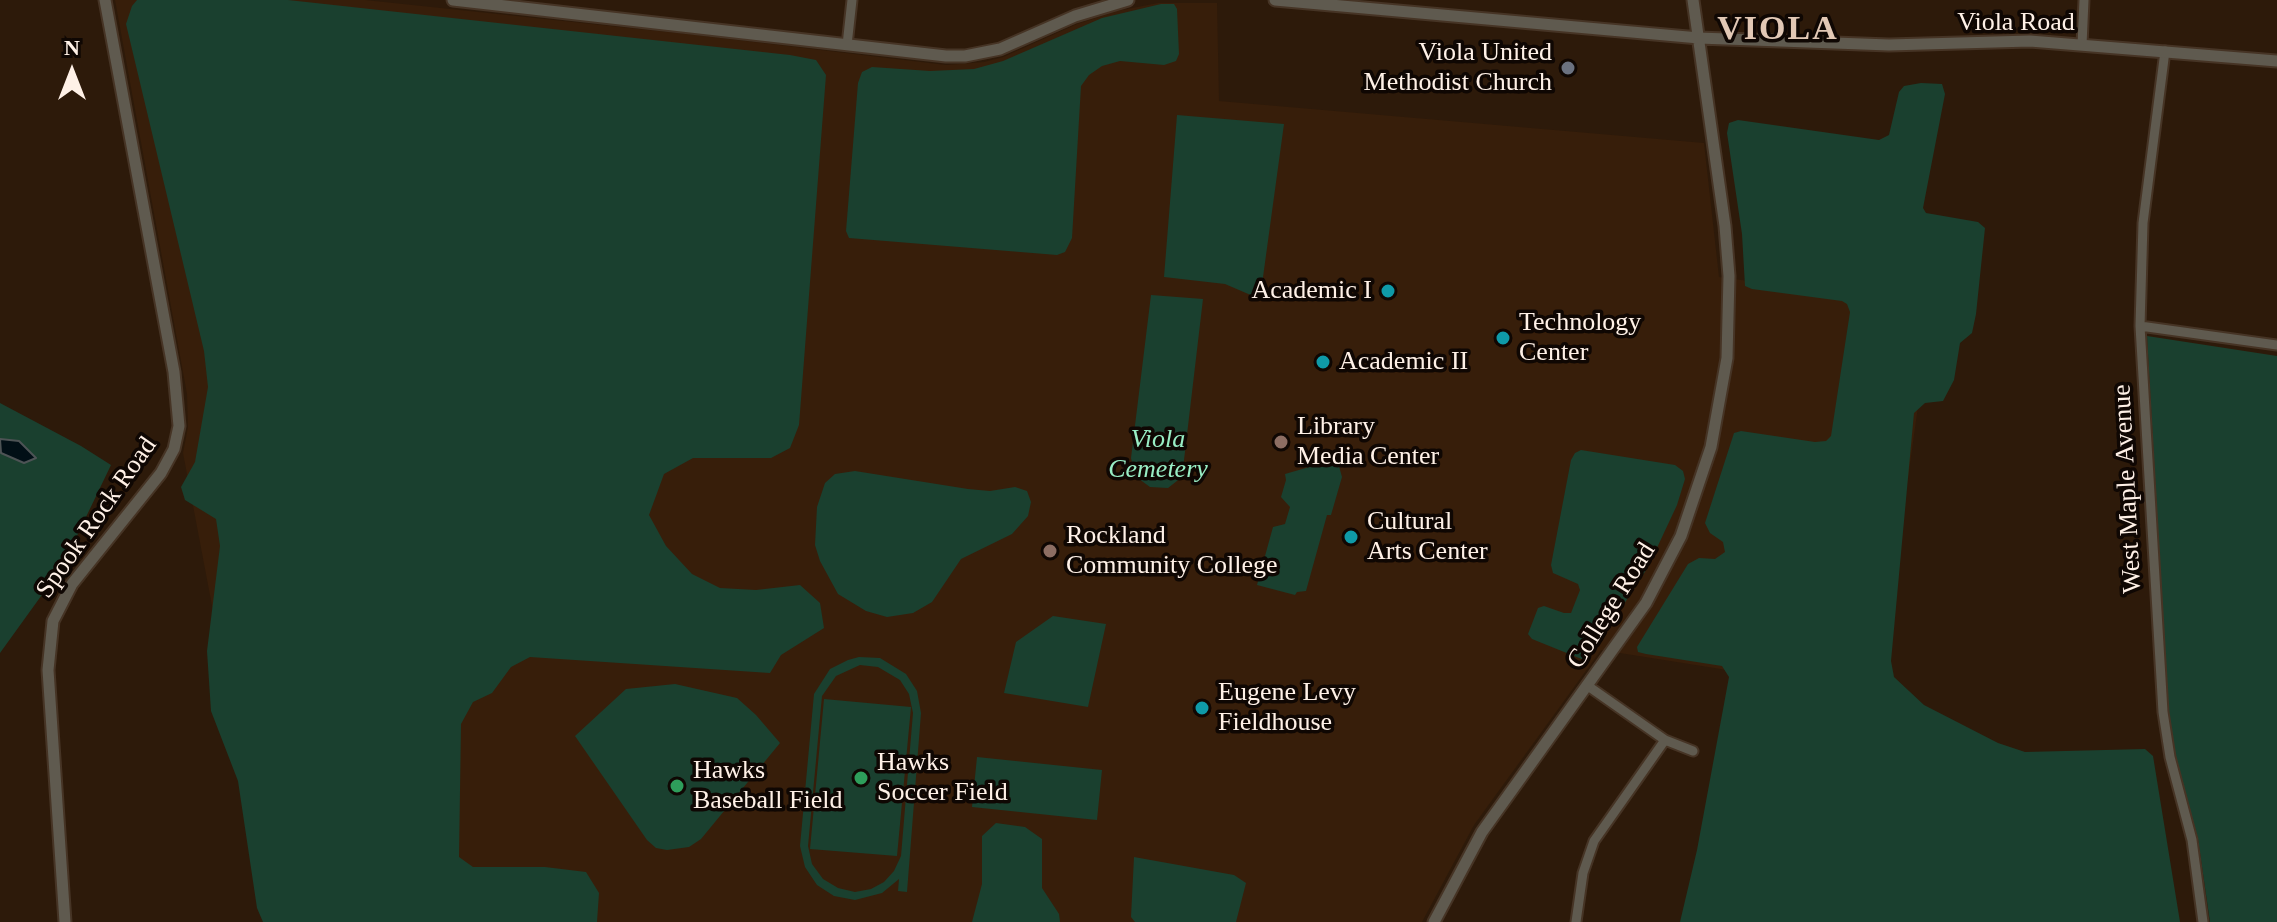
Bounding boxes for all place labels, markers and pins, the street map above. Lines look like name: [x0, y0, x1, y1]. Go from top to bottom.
place label: Viola United Methodist Church: [1364, 37, 1552, 98]
marker: Viola United Methodist Church: [1559, 59, 1577, 77]
place label: Academic I: [1251, 275, 1372, 307]
marker: Academic I: [1379, 282, 1397, 300]
place label: Technology Center: [1519, 307, 1641, 368]
marker: Technology Center: [1494, 329, 1512, 347]
place label: Academic II: [1339, 346, 1468, 378]
marker: Academic II: [1314, 353, 1332, 371]
place label: Library Media Center: [1297, 411, 1439, 472]
marker: Library Media Center: [1272, 433, 1290, 451]
place label: Cultural Arts Center: [1367, 506, 1488, 568]
place label: Rockland Community College: [1066, 520, 1278, 582]
marker: Cultural Arts Center: [1342, 528, 1360, 546]
marker: Rockland Community College: [1041, 542, 1059, 560]
place label: Eugene Levy Fieldhouse: [1218, 677, 1356, 738]
marker: Eugene Levy Fieldhouse: [1193, 699, 1211, 717]
place label: Hawks Soccer Field: [877, 747, 1008, 808]
place label: Hawks Baseball Field: [693, 755, 842, 816]
marker: Hawks Soccer Field: [852, 769, 870, 787]
marker: Hawks Baseball Field: [668, 777, 686, 795]

